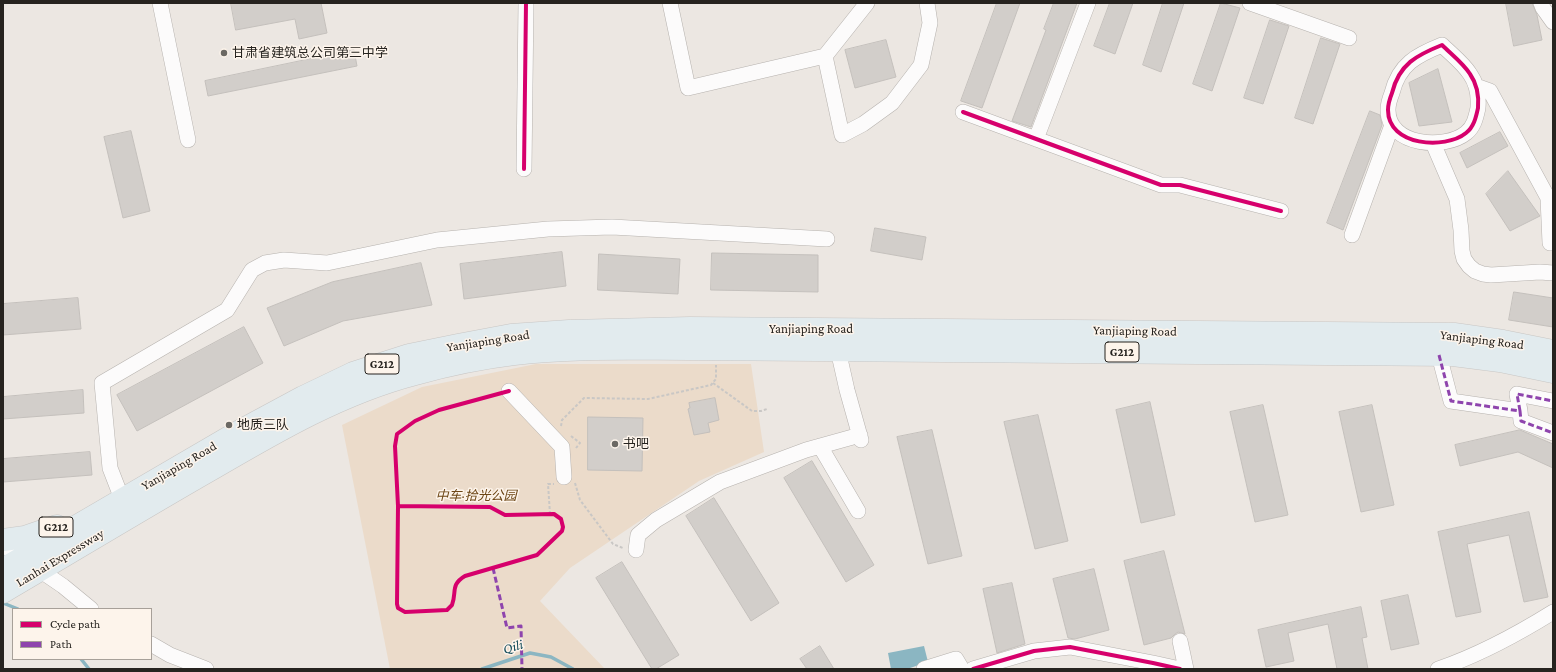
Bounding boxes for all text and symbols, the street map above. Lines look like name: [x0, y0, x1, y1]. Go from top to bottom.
place label: 甘肃省建筑总公司第三中学: [232, 45, 388, 61]
marker: 甘肃省建筑总公司第三中学: [219, 48, 229, 58]
street label: Yanjiaping Road: [769, 321, 853, 337]
street label: Yanjiaping Road: [1093, 322, 1177, 340]
street label: Yanjiaping Road: [445, 327, 531, 355]
street label: Yanjiaping Road: [1439, 327, 1525, 353]
road number: G212: [1105, 342, 1139, 362]
road number: G212: [365, 354, 399, 374]
place label: 地质三队: [237, 417, 289, 433]
marker: 地质三队: [224, 420, 234, 430]
place label: 书吧: [623, 436, 649, 452]
street label: Yanjiaping Road: [139, 438, 219, 494]
marker: 书吧: [610, 439, 620, 449]
park label: 中车·拾光公园: [435, 488, 517, 504]
road number: G212: [39, 517, 73, 537]
street label: Lanhai Expressway: [13, 526, 107, 590]
legend: [12, 608, 152, 660]
text: Cycle path: [50, 617, 100, 631]
water label: Qili: [501, 636, 525, 658]
text: Path: [50, 637, 72, 651]

